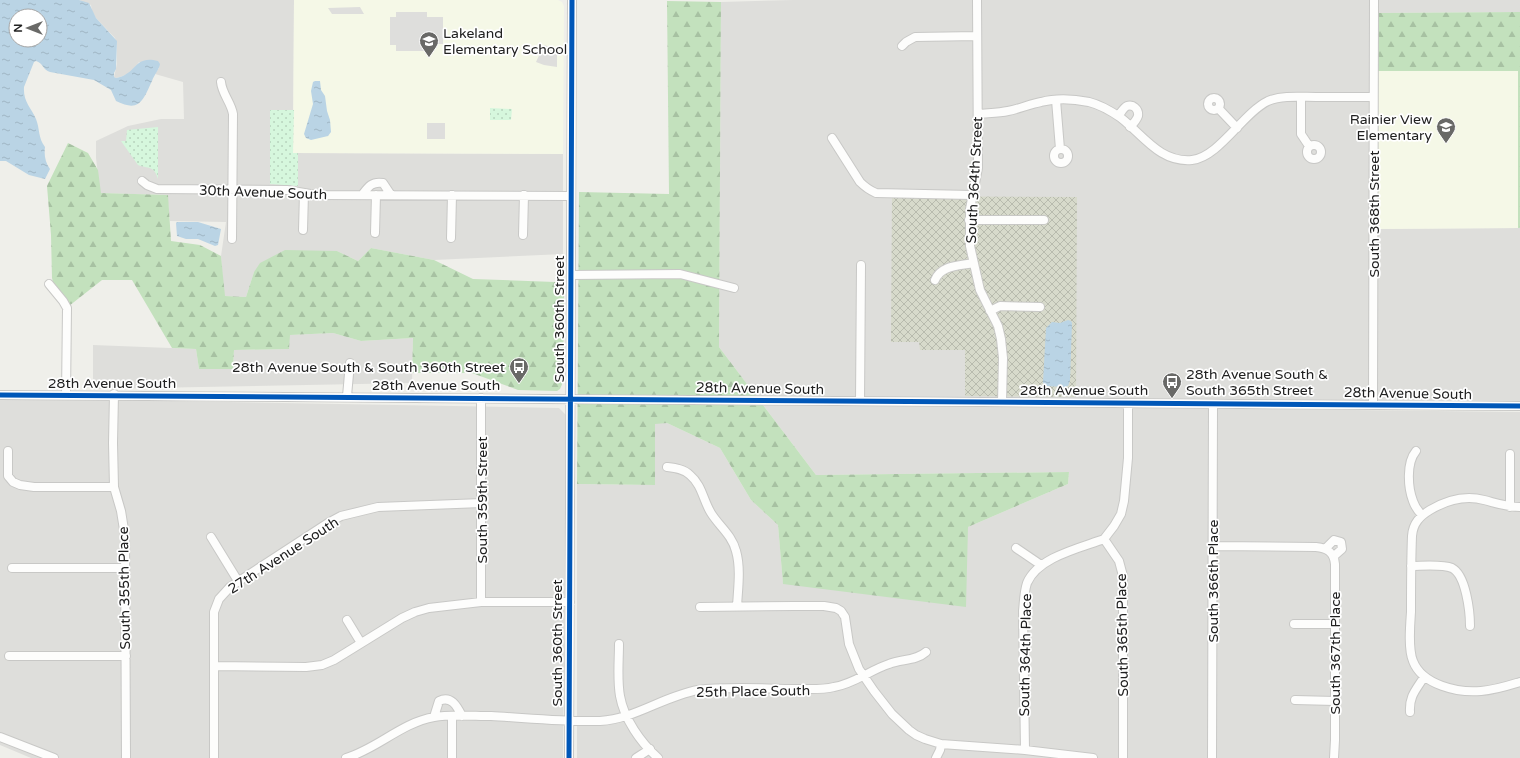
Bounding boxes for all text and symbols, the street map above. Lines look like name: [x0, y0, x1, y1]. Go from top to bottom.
north arrow: [8, 8, 48, 48]
text: N: [12, 24, 25, 32]
place label: Lakeland Elementary School: [443, 25, 567, 58]
school or university icon: Lakeland Elementary School: [418, 30, 440, 58]
place label: Rainier View Elementary: [1350, 111, 1432, 144]
street label: South 364th Street: [963, 115, 986, 244]
school or university icon: Rainier View Elementary: [1435, 116, 1457, 144]
street label: South 368th Street: [1366, 150, 1383, 278]
street label: 30th Avenue South: [199, 182, 327, 203]
street label: South 360th Street: [551, 255, 568, 383]
bus stop icon: 28th Avenue South & South 360th Street: [508, 356, 530, 384]
place label: 28th Avenue South & South 360th Street: [232, 359, 506, 376]
place label: 28th Avenue South & South 365th Street: [1186, 366, 1328, 399]
bus stop icon: 28th Avenue South & South 365th Street: [1161, 371, 1183, 399]
street label: 28th Avenue South: [48, 375, 176, 392]
street label: 28th Avenue South: [372, 377, 500, 394]
street label: 28th Avenue South: [696, 379, 824, 398]
street label: 28th Avenue South: [1020, 382, 1148, 399]
street label: 28th Avenue South: [1344, 384, 1472, 403]
street label: South 359th Street: [474, 436, 491, 564]
street label: 27th Avenue South: [225, 513, 342, 598]
street label: South 366th Place: [1205, 519, 1222, 643]
street label: South 355th Place: [115, 526, 134, 650]
street label: South 365th Place: [1113, 573, 1132, 697]
street label: South 360th Street: [549, 579, 566, 707]
street label: South 367th Place: [1327, 591, 1344, 715]
street label: South 364th Place: [1016, 593, 1035, 717]
street label: 25th Place South: [696, 682, 810, 701]

